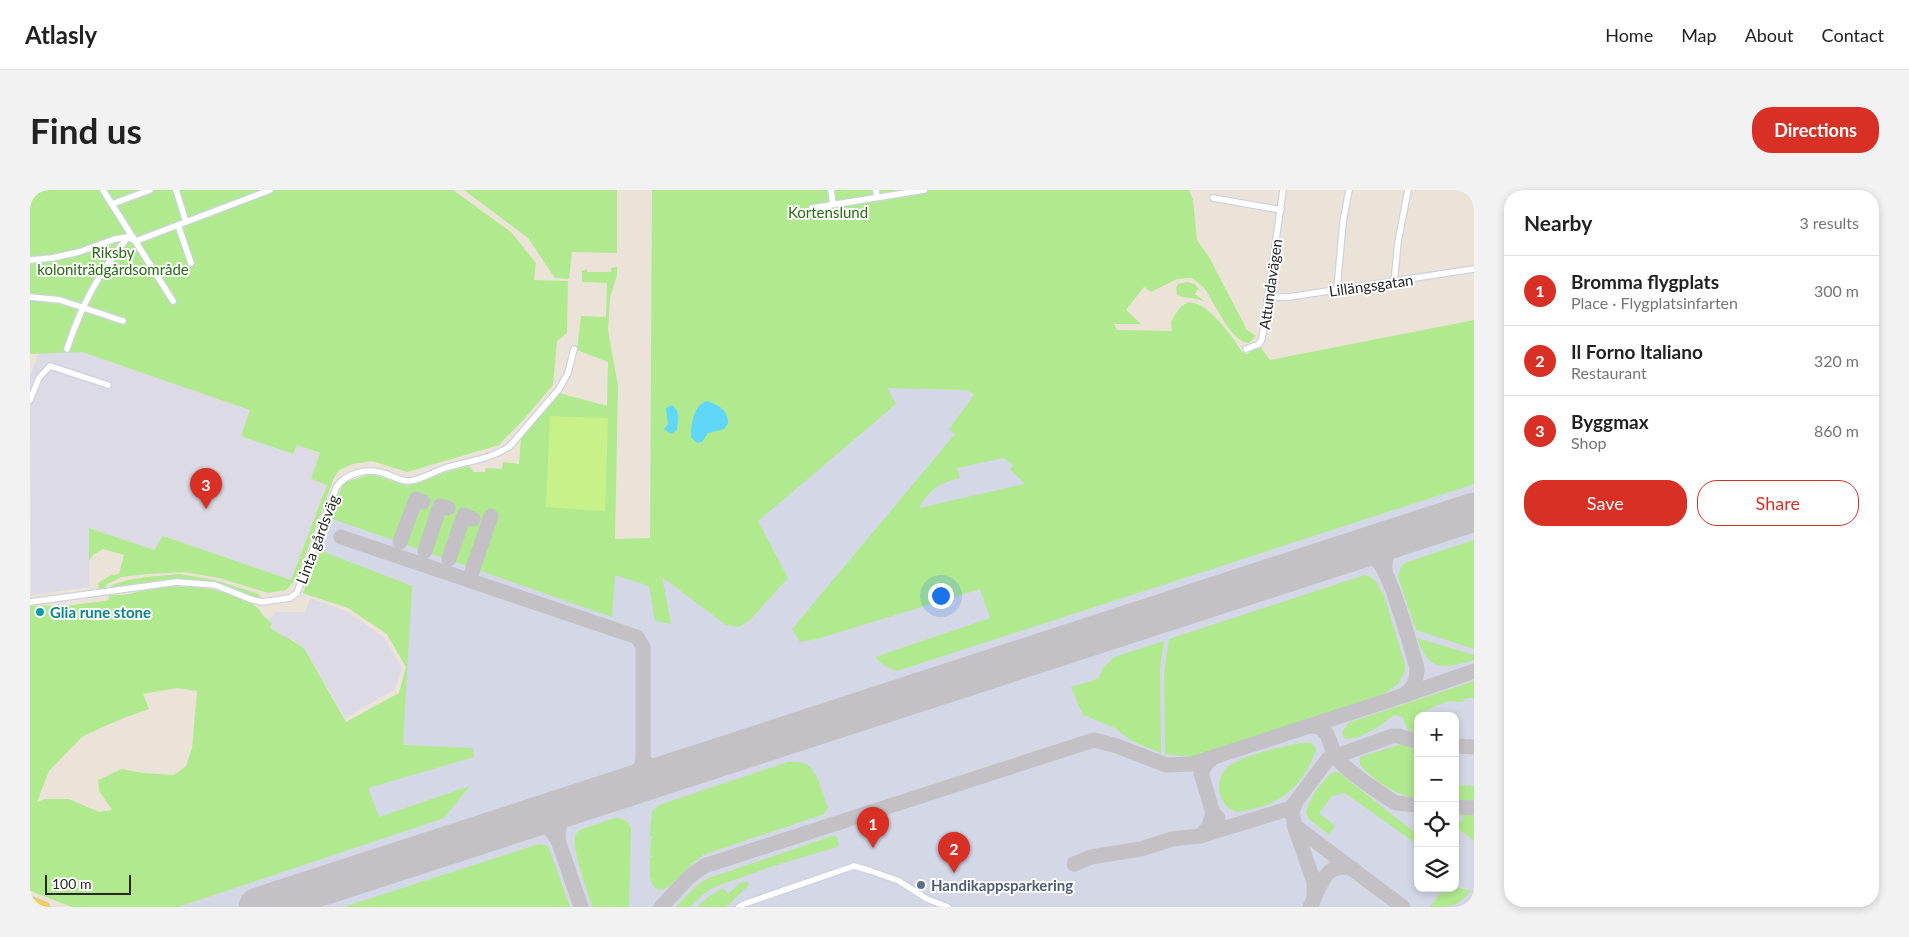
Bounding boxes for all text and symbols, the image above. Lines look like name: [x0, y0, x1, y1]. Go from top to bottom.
text: Atlasly: [25, 20, 97, 49]
text: Home: [1605, 24, 1653, 46]
text: Map: [1681, 24, 1717, 46]
text: About: [1745, 24, 1794, 46]
text: Contact: [1822, 24, 1884, 46]
button: Directions: [1752, 107, 1879, 153]
text: Find us: [30, 109, 142, 151]
park label: Kortenslund: [788, 203, 868, 221]
text: Nearby: [1524, 210, 1592, 235]
text: 3 results: [1799, 213, 1859, 232]
street label: Attundavägen: [1255, 237, 1285, 331]
park label: Riksby koloniträdgårdsområde: [37, 243, 189, 278]
street label: Lillängsgatan: [1328, 270, 1414, 300]
text: Bromma flygplats: [1571, 270, 1719, 293]
text: 1: [1535, 281, 1545, 300]
text: 300 m: [1814, 281, 1859, 300]
text: Place · Flygplatsinfarten: [1571, 293, 1738, 312]
text: Il Forno Italiano: [1571, 340, 1703, 363]
text: 2: [1535, 351, 1545, 370]
text: 320 m: [1814, 351, 1859, 370]
text: Restaurant: [1571, 363, 1647, 382]
text: Byggmax: [1571, 410, 1649, 433]
text: 3: [1535, 421, 1545, 440]
text: 860 m: [1814, 421, 1859, 440]
text: Shop: [1571, 433, 1607, 452]
pin: 3: [190, 468, 222, 509]
button: Save: [1524, 480, 1687, 526]
button: Share: [1697, 480, 1859, 526]
street label: Linta gårdsväg: [292, 492, 342, 586]
your location: [928, 583, 954, 609]
place label: Glia rune stone: [50, 603, 151, 621]
marker: Glia rune stone: [34, 606, 46, 618]
map controls: [1414, 712, 1459, 892]
button: +: [1414, 712, 1459, 757]
button: −: [1414, 757, 1459, 802]
button: locate: [1414, 802, 1459, 847]
pin: 1: [857, 807, 889, 848]
pin: 2: [938, 832, 970, 873]
button: layers: [1414, 847, 1459, 892]
scale bar: [45, 872, 131, 895]
text: 100 m: [52, 875, 91, 892]
place label: Handikappsparkering: [931, 876, 1073, 894]
marker: Handikappsparkering: [915, 879, 927, 891]

